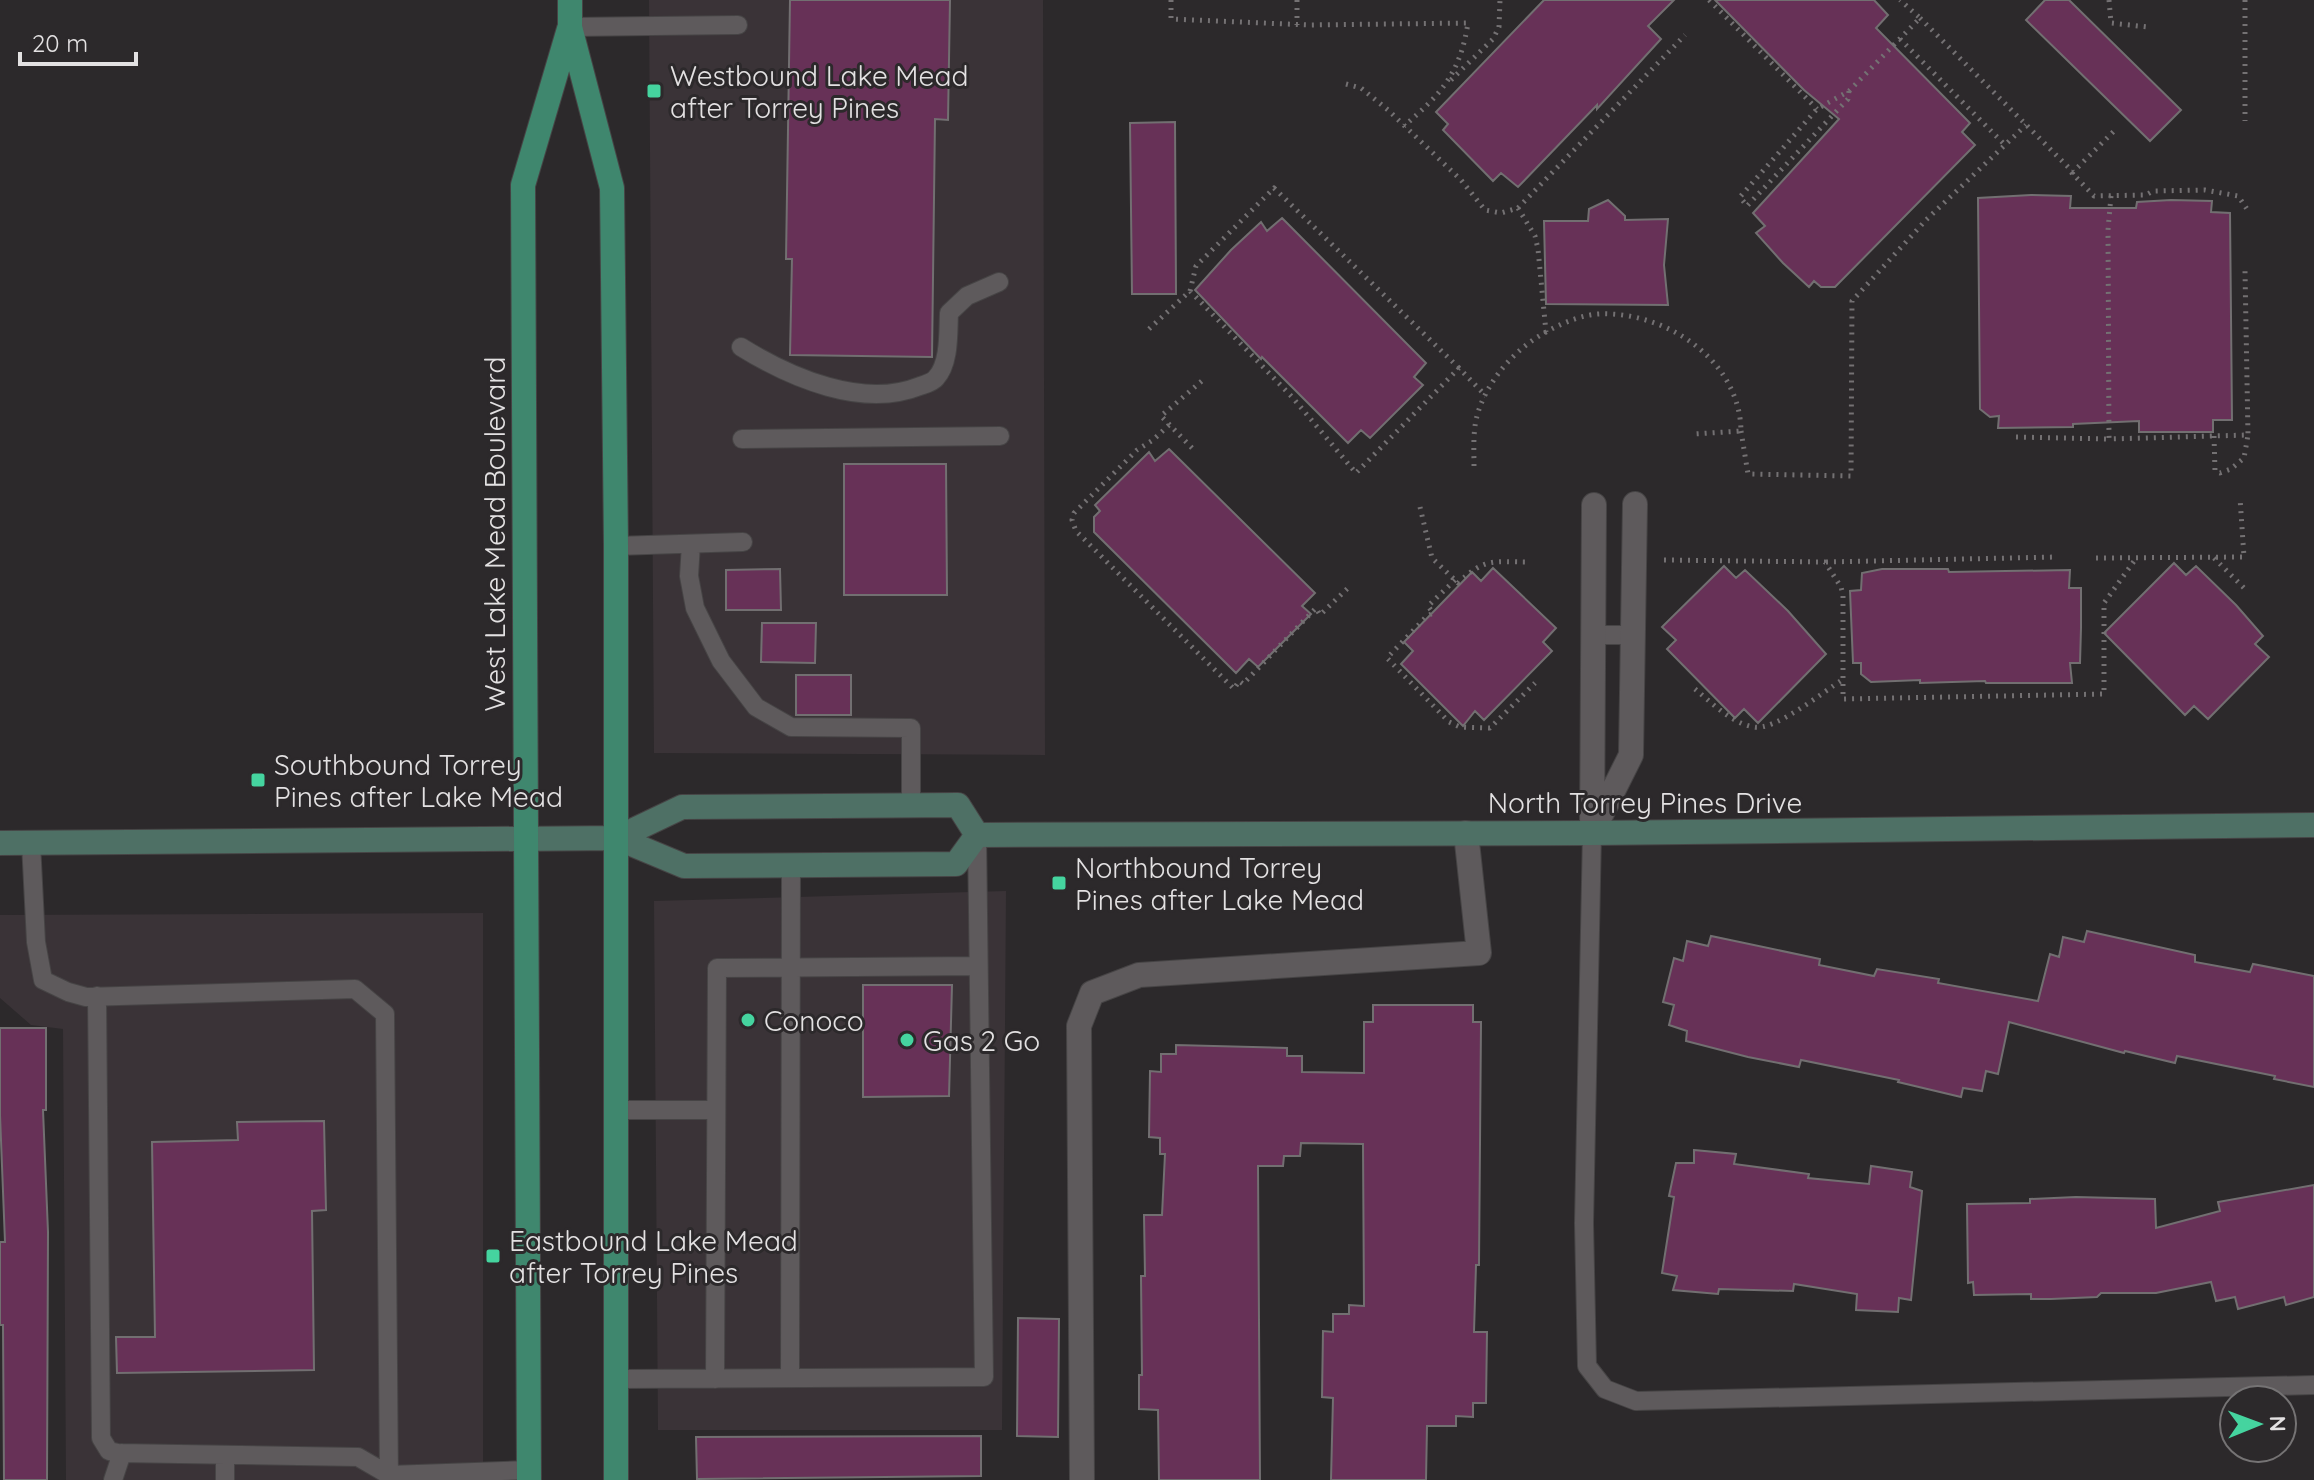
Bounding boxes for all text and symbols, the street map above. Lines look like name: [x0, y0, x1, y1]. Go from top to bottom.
scale bar: [20, 16, 136, 66]
text: 20 m: [32, 28, 88, 58]
place label: Westbound Lake Mead after Torrey Pines: [670, 58, 968, 125]
marker: Westbound Lake Mead after Torrey Pines: [645, 82, 663, 100]
street label: West Lake Mead Boulevard: [477, 357, 512, 711]
place label: Southbound Torrey Pines after Lake Mead: [274, 747, 563, 814]
marker: Southbound Torrey Pines after Lake Mead: [249, 771, 267, 789]
street label: North Torrey Pines Drive: [1488, 785, 1802, 820]
place label: Northbound Torrey Pines after Lake Mead: [1075, 850, 1364, 917]
marker: Northbound Torrey Pines after Lake Mead: [1050, 874, 1068, 892]
place label: Conoco: [764, 1003, 864, 1038]
marker: Conoco: [739, 1011, 757, 1029]
place label: Gas 2 Go: [923, 1023, 1040, 1058]
marker: Gas 2 Go: [898, 1031, 916, 1049]
place label: Eastbound Lake Mead after Torrey Pines: [509, 1223, 798, 1290]
marker: Eastbound Lake Mead after Torrey Pines: [484, 1247, 502, 1265]
north arrow: [2218, 1384, 2298, 1464]
text: N: [2264, 1415, 2292, 1432]

